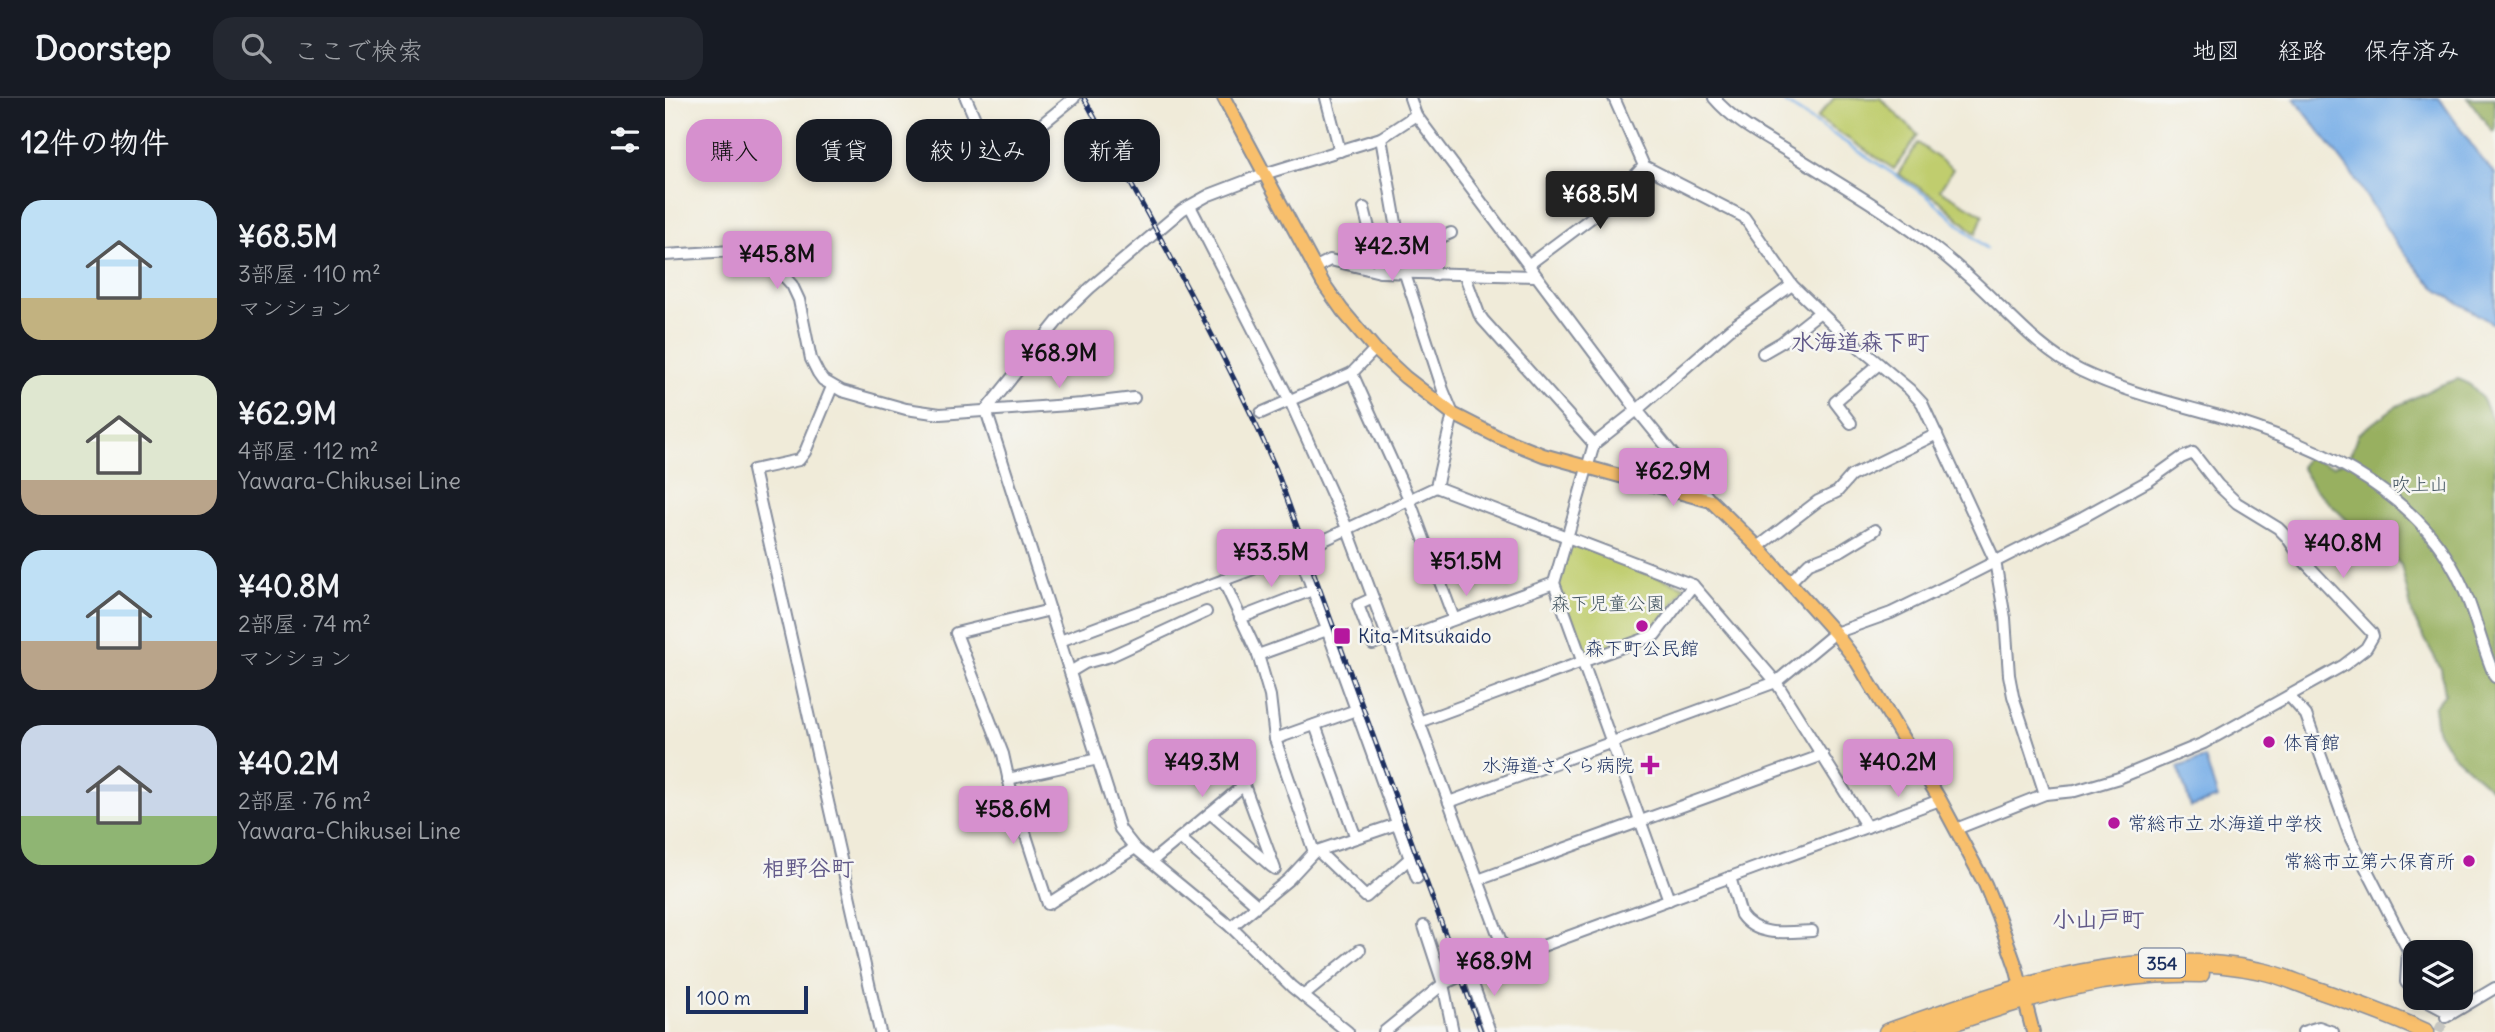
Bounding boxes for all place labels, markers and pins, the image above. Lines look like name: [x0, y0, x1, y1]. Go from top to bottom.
pin: ¥68.5M: [1543, 172, 1657, 231]
pin: ¥42.3M: [1335, 223, 1449, 283]
pin: ¥45.8M: [720, 232, 834, 291]
pin: ¥68.9M: [1002, 330, 1116, 390]
pin: ¥62.9M: [1616, 448, 1730, 508]
pin: ¥40.8M: [2286, 520, 2400, 580]
pin: ¥53.5M: [1214, 530, 1328, 589]
pin: ¥51.5M: [1409, 538, 1523, 598]
marker: 森下町公民館: [1634, 618, 1650, 634]
place label: Kita-Mitsukaido: [1358, 624, 1491, 648]
marker: Kita-Mitsukaido: [1332, 626, 1352, 646]
place label: 森下町公民館: [1585, 636, 1699, 660]
place label: 体育館: [2283, 730, 2340, 754]
marker: 体育館: [2261, 734, 2277, 750]
pin: ¥49.3M: [1145, 740, 1259, 799]
pin: ¥40.2M: [1841, 740, 1955, 799]
place label: 水海道さくら病院: [1482, 753, 1634, 777]
marker: 水海道さくら病院: [1640, 755, 1660, 775]
pin: ¥58.6M: [956, 786, 1070, 846]
place label: 常総市立 水海道中学校: [2128, 811, 2323, 835]
marker: 常総市立 水海道中学校: [2106, 815, 2122, 831]
place label: 常総市立第六保育所: [2284, 849, 2455, 873]
marker: 常総市立第六保育所: [2461, 853, 2477, 869]
pin: ¥68.9M: [1437, 939, 1551, 998]

